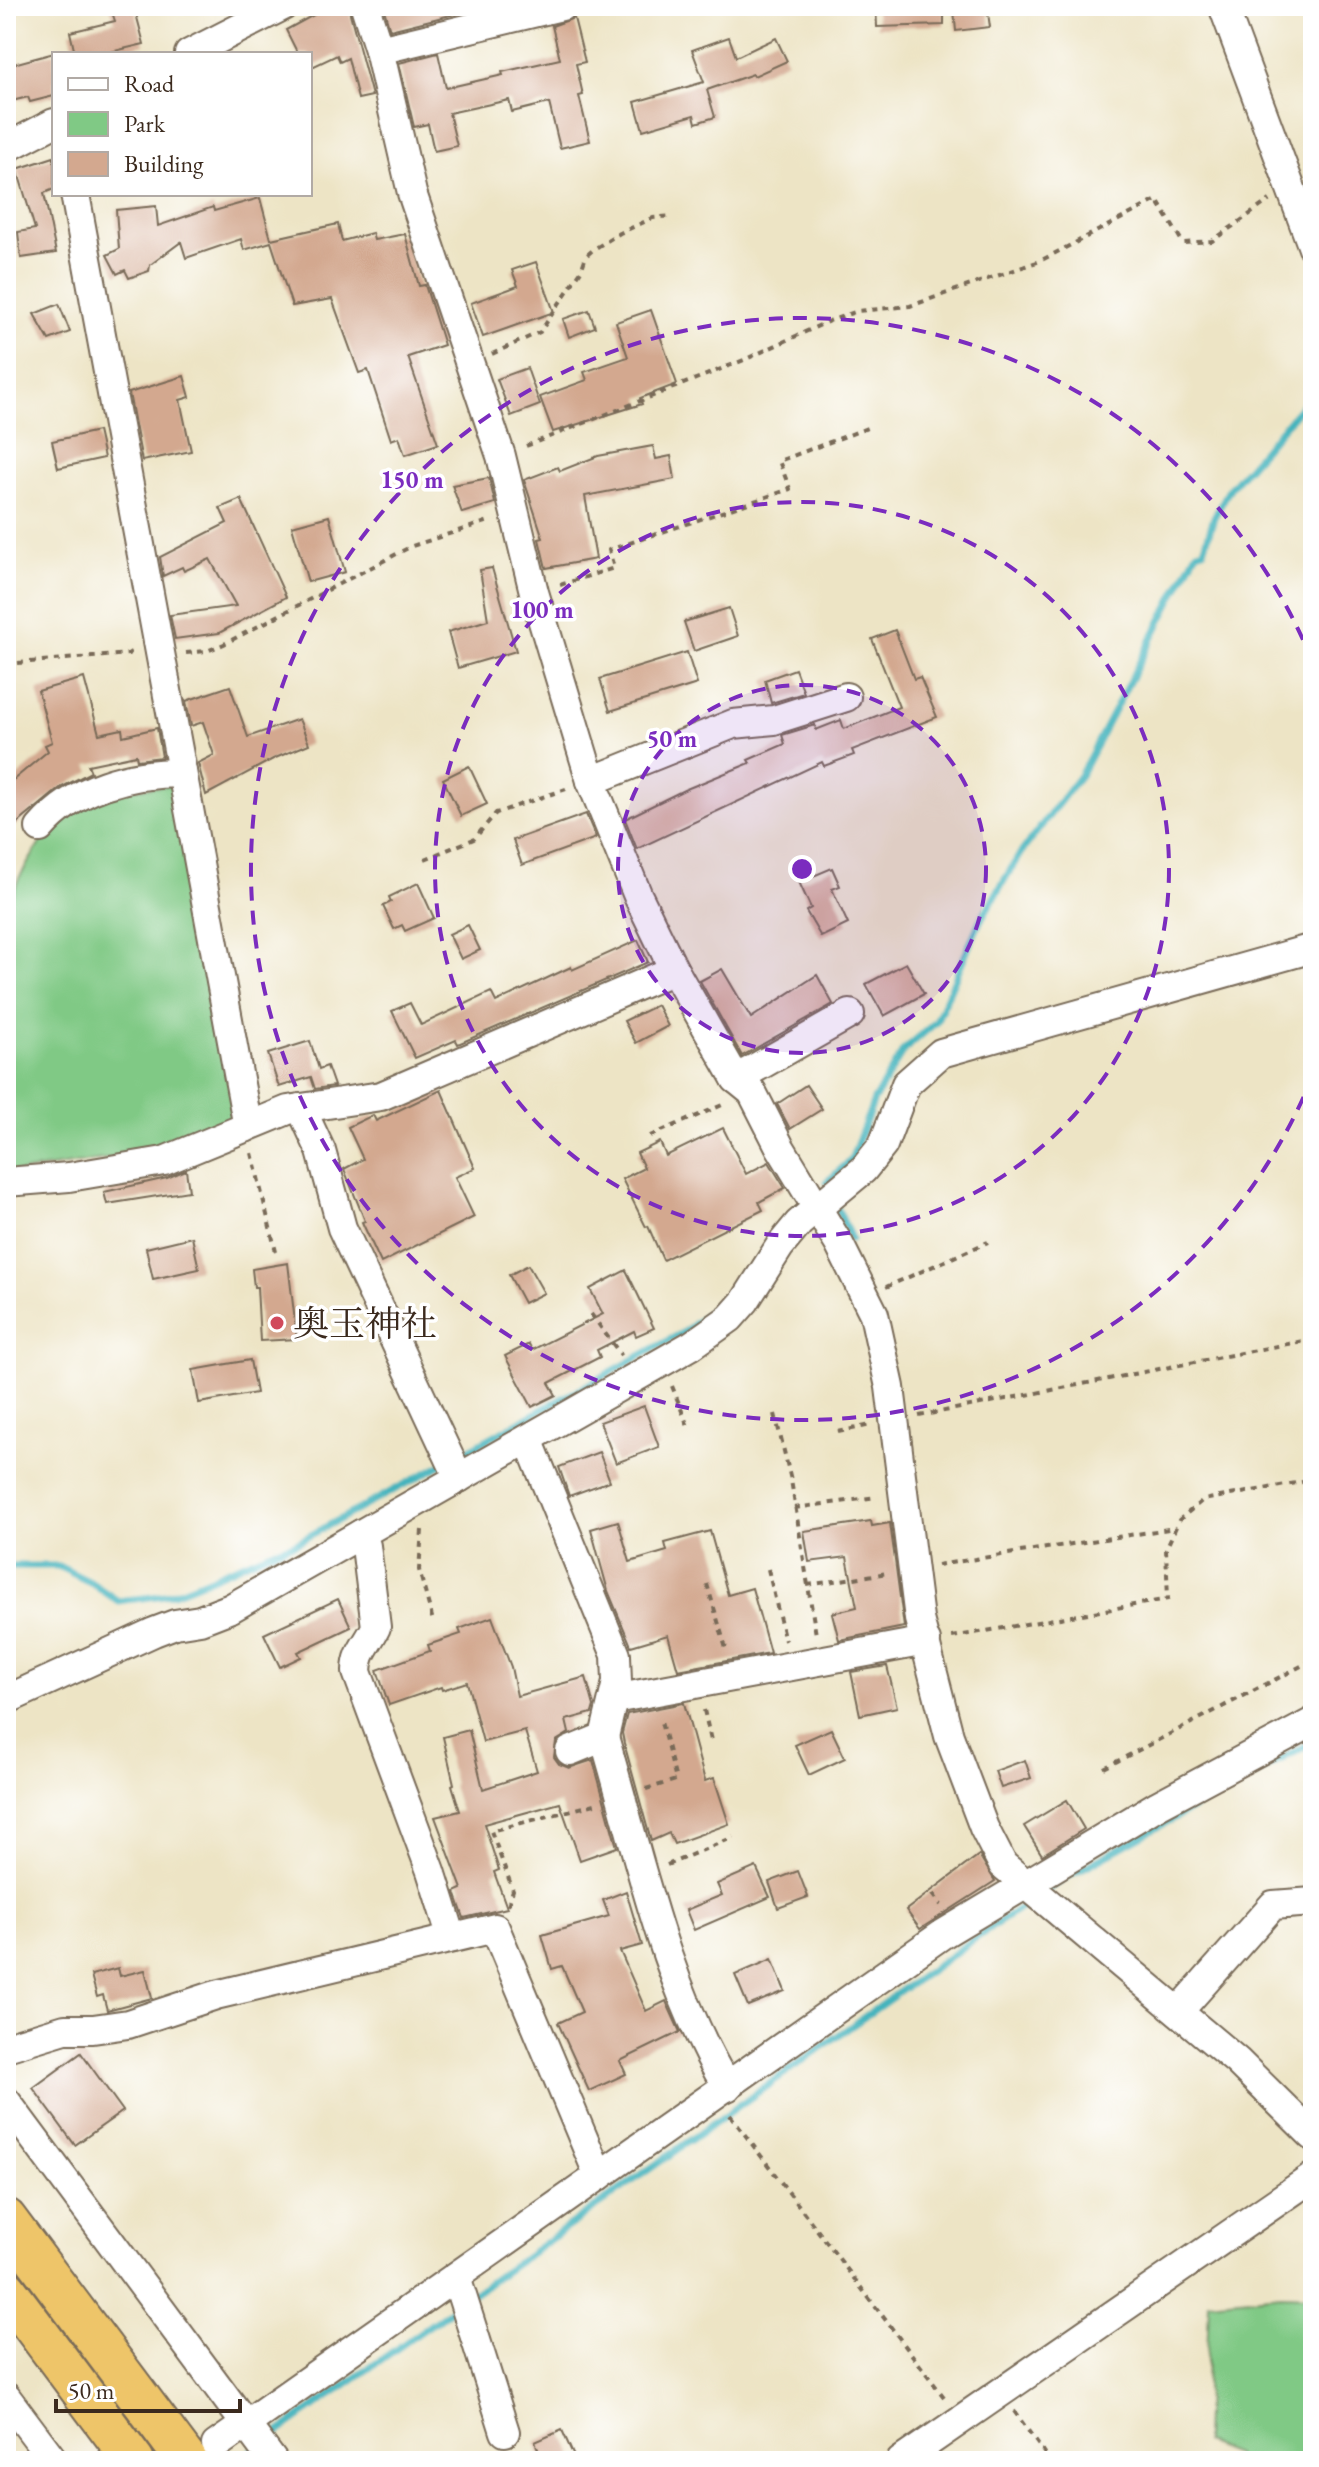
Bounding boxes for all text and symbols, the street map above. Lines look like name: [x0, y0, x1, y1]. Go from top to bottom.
legend: [52, 52, 312, 196]
text: Road: [124, 68, 175, 99]
text: Park: [124, 108, 166, 139]
text: Building: [124, 148, 204, 179]
text: 150 m: [380, 464, 444, 495]
text: 100 m: [510, 594, 574, 625]
text: 50 m: [647, 723, 697, 754]
centre of rings: [788, 855, 816, 883]
place label: 奥玉神社: [293, 1300, 437, 1347]
marker: 奥玉神社: [268, 1314, 286, 1332]
scale bar: [56, 2363, 240, 2413]
text: 50 m: [68, 2375, 115, 2406]

